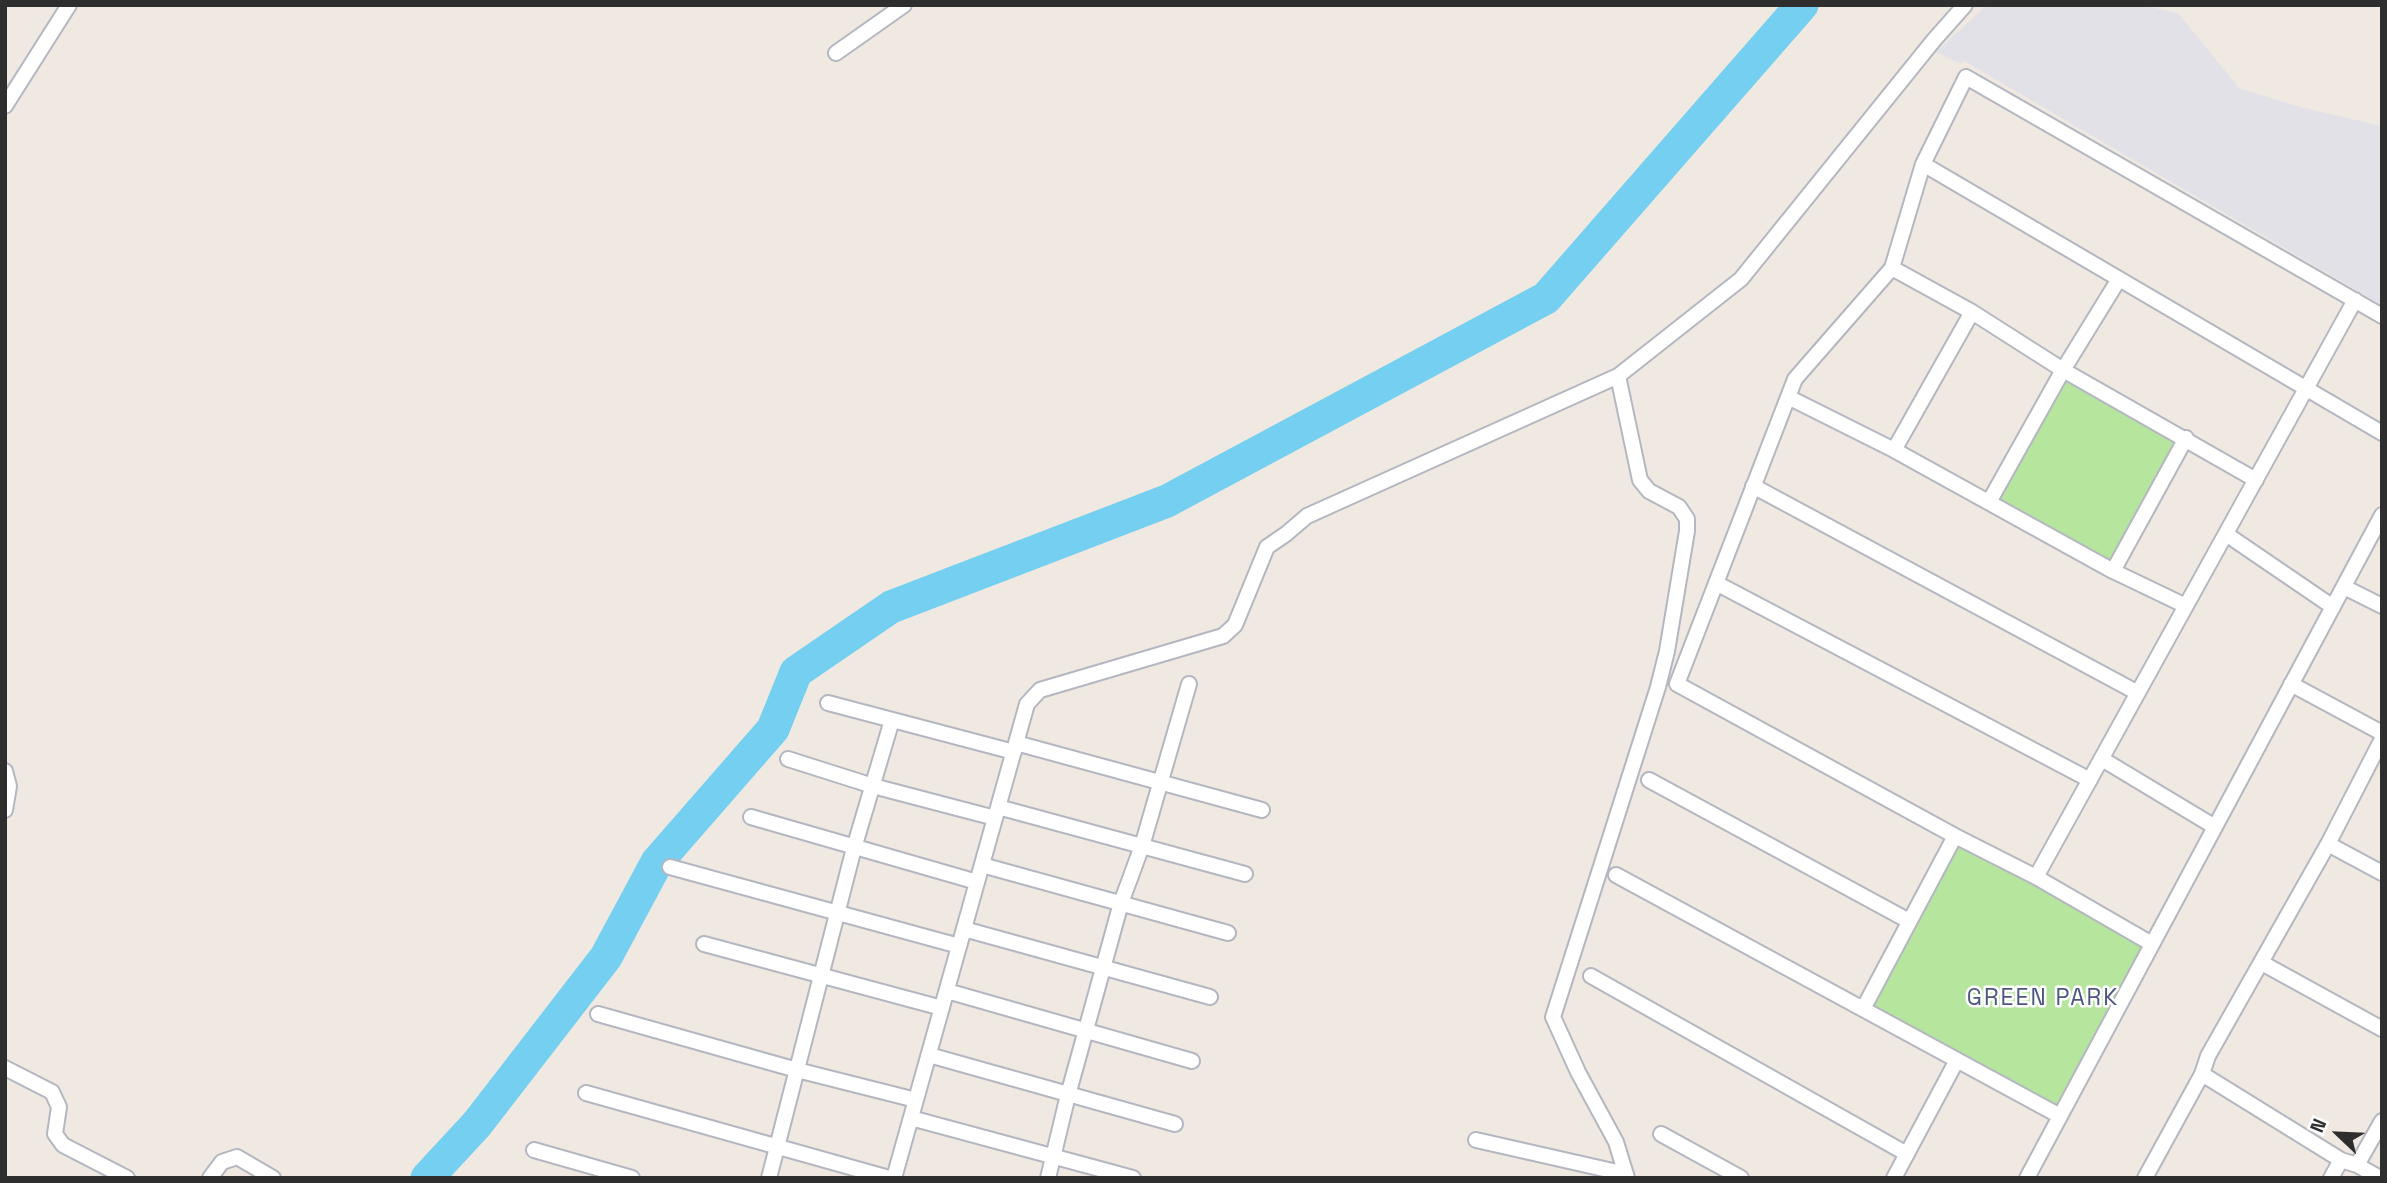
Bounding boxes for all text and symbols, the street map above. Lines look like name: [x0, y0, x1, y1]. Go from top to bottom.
district label: GREEN PARK: [1968, 985, 2118, 1013]
north arrow: [2303, 1099, 2373, 1169]
text: N: [2304, 1115, 2332, 1136]

